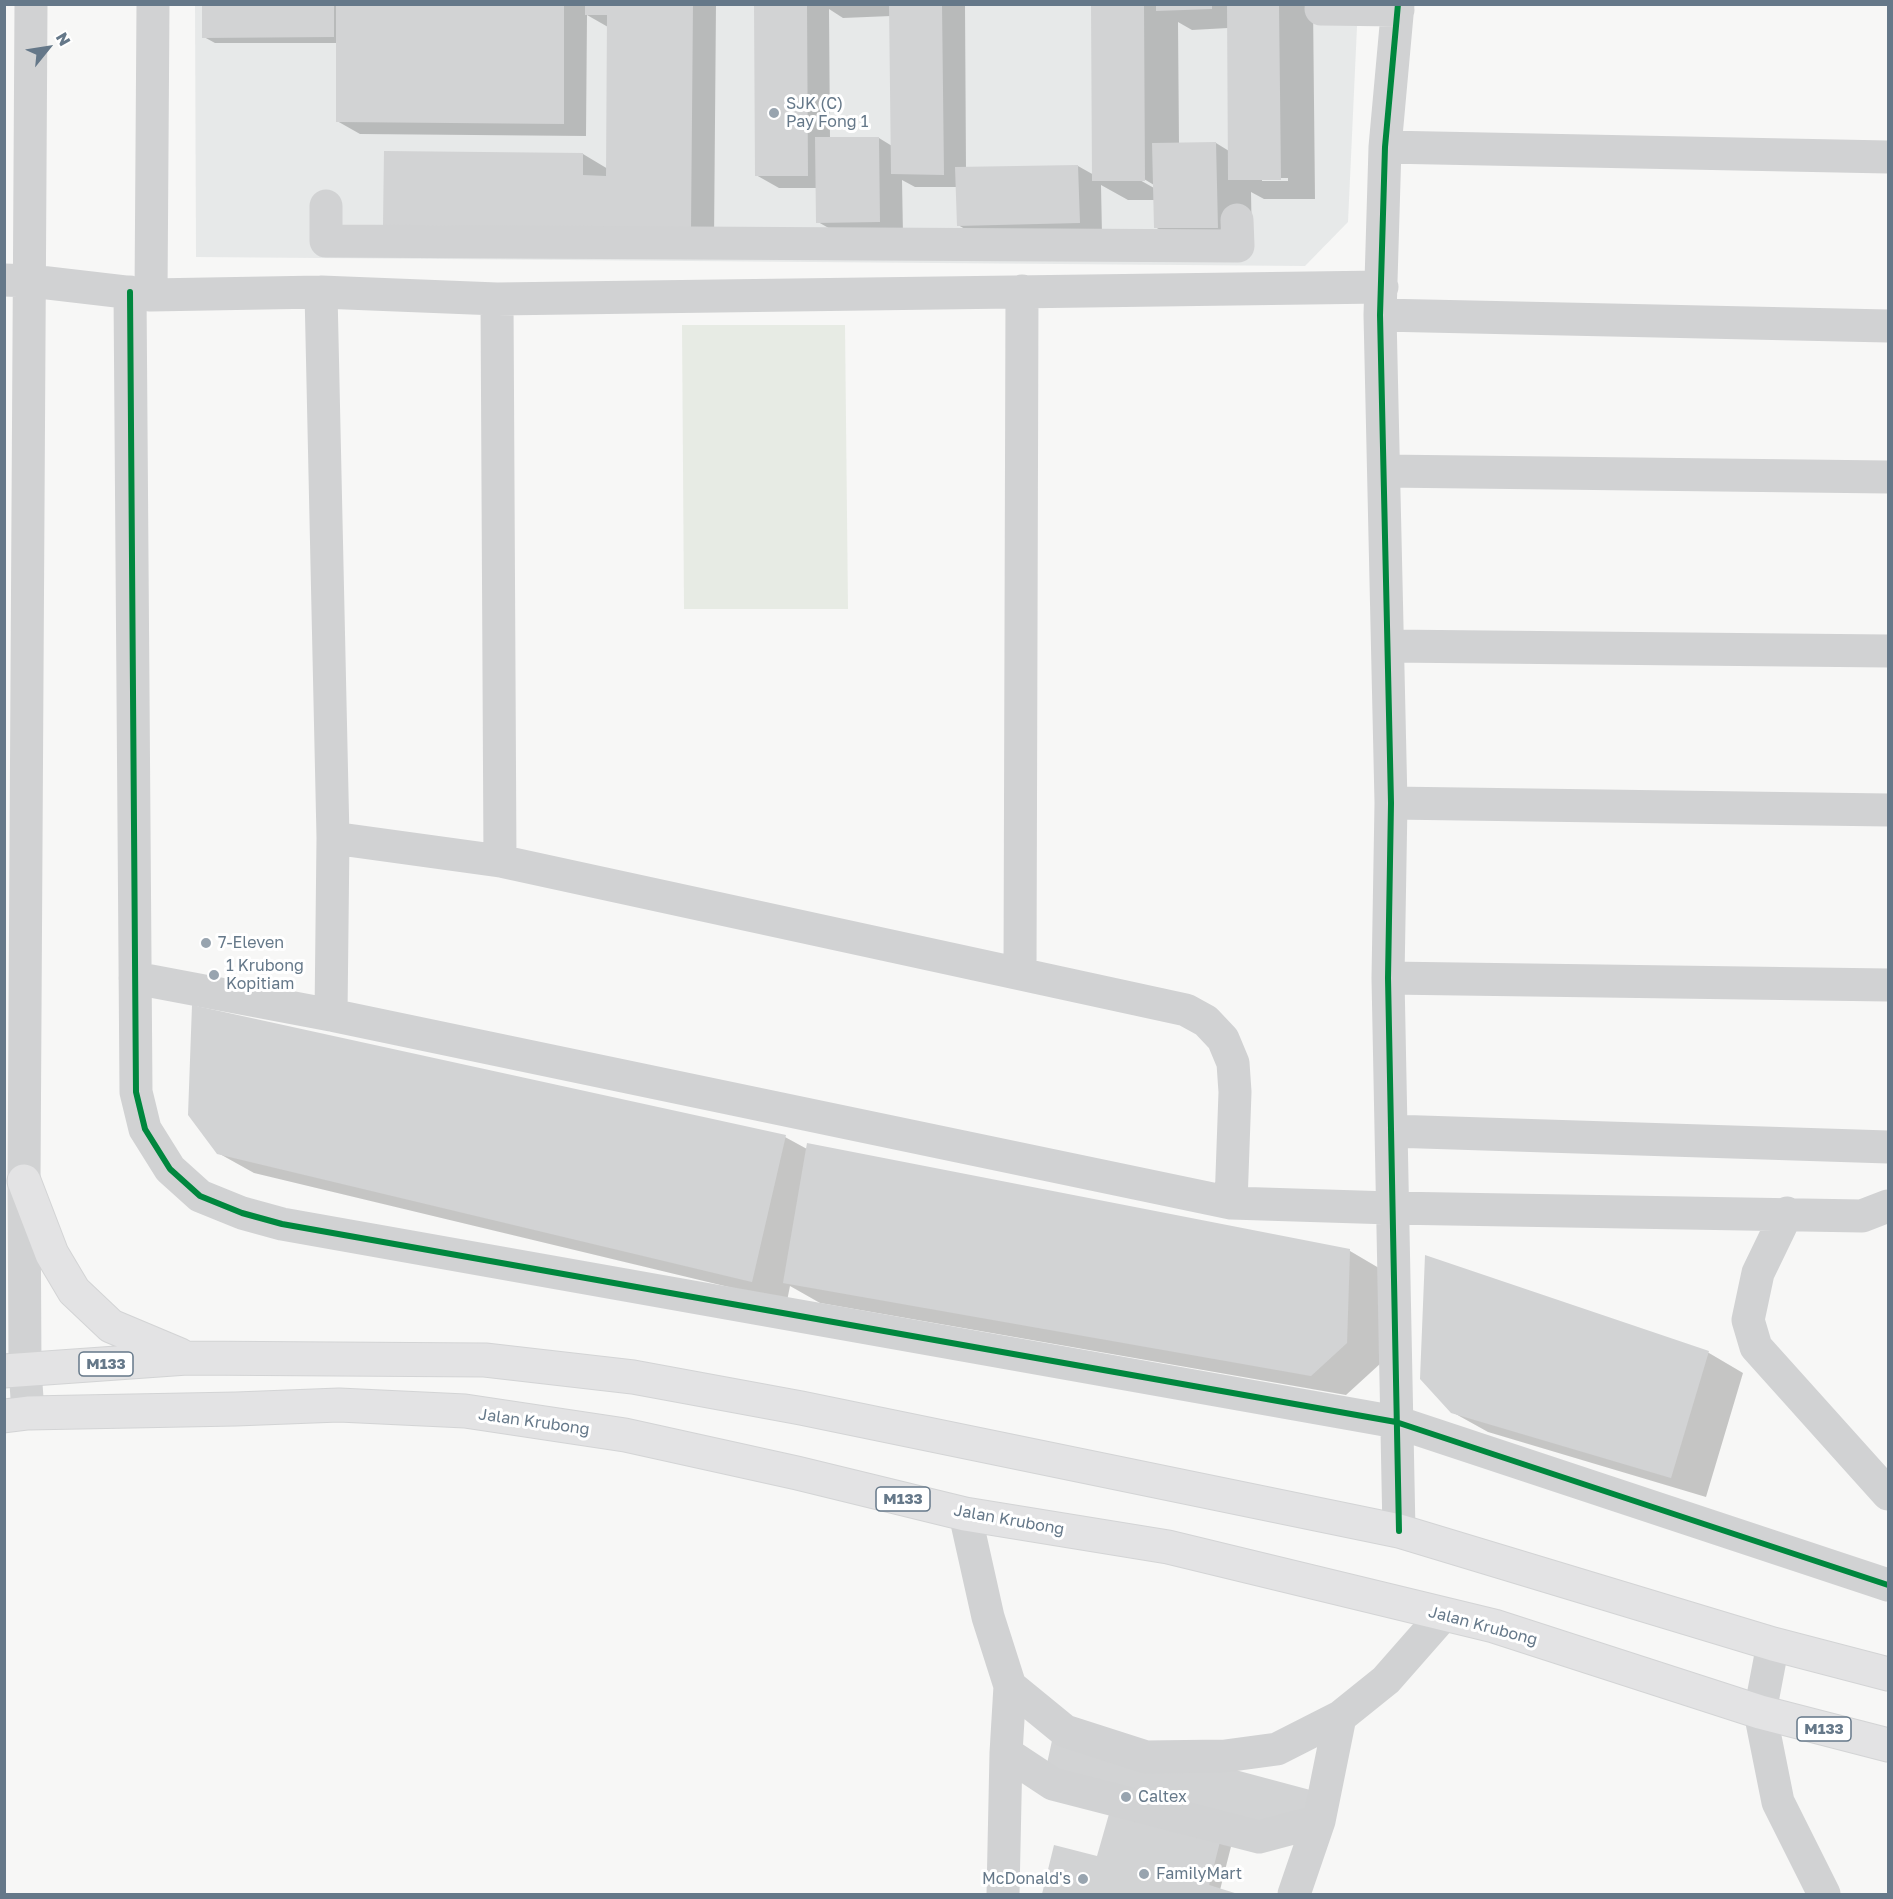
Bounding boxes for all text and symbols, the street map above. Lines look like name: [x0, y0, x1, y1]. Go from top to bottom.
north arrow: [18, 18, 78, 78]
text: N: [52, 29, 75, 49]
place label: SJK (C) Pay Fong 1: [786, 94, 868, 132]
marker: SJK (C) Pay Fong 1: [767, 106, 781, 120]
place label: 7-Eleven: [218, 933, 284, 953]
marker: 7-Eleven: [199, 936, 213, 950]
place label: 1 Krubong Kopitiam: [226, 956, 304, 994]
marker: 1 Krubong Kopitiam: [207, 968, 221, 982]
road number: M133: [79, 1352, 133, 1376]
street label: Jalan Krubong: [477, 1405, 591, 1439]
road number: M133: [876, 1487, 930, 1511]
street label: Jalan Krubong: [952, 1501, 1066, 1539]
street label: Jalan Krubong: [1426, 1602, 1540, 1650]
road number: M133: [1797, 1717, 1851, 1741]
place label: Caltex: [1138, 1787, 1187, 1807]
marker: Caltex: [1119, 1790, 1133, 1804]
place label: FamilyMart: [1156, 1864, 1242, 1884]
marker: FamilyMart: [1137, 1867, 1151, 1881]
place label: McDonald's: [982, 1869, 1071, 1889]
marker: McDonald's: [1076, 1872, 1090, 1886]

